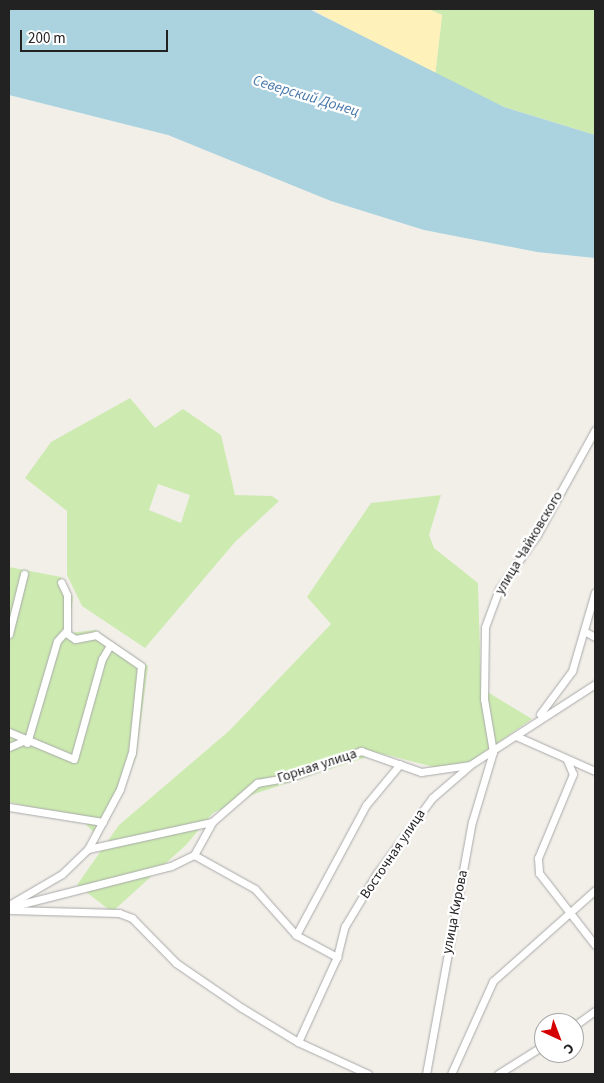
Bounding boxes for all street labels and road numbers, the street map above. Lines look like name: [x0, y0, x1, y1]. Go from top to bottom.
street label: улица Чайковского: [492, 488, 566, 598]
street label: Горная улица: [275, 745, 359, 787]
street label: Восточная улица: [357, 806, 429, 902]
street label: улица Кирова: [439, 869, 471, 955]

